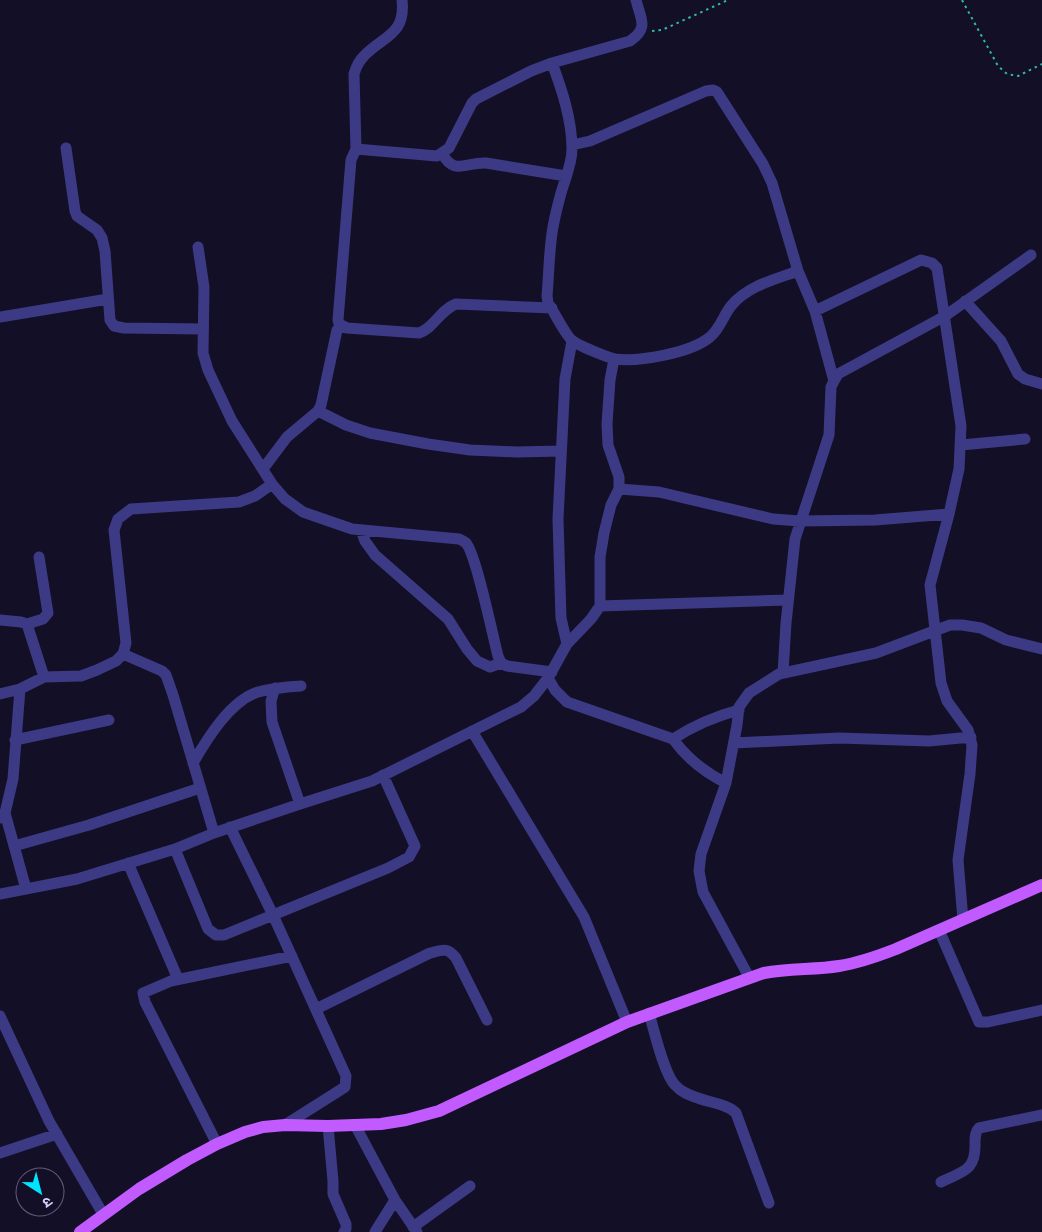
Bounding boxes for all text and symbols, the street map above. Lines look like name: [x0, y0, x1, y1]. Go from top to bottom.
north arrow: [15, 1167, 65, 1217]
text: उ: [38, 1193, 56, 1213]

